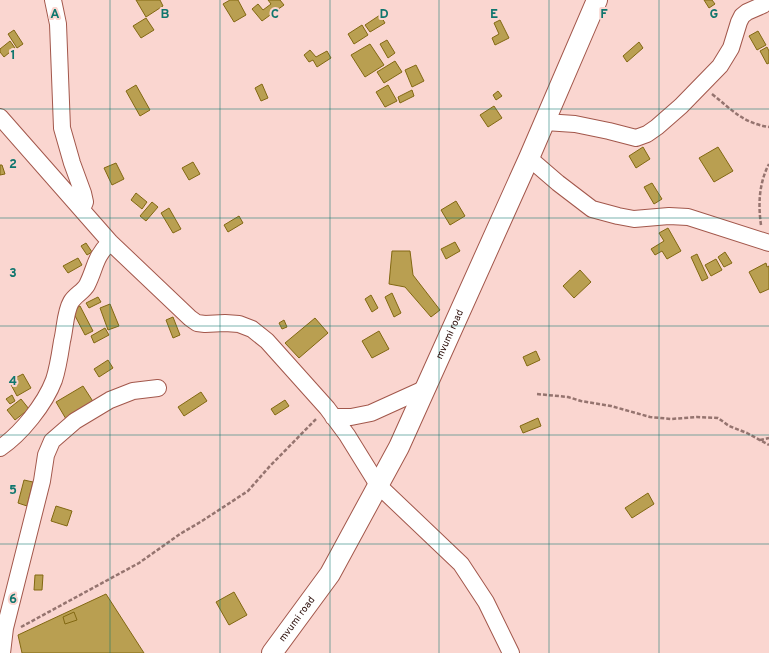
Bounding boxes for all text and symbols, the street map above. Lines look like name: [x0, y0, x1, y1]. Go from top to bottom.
text: A: [50, 7, 60, 23]
text: B: [161, 7, 170, 23]
text: C: [271, 7, 279, 23]
text: D: [379, 7, 389, 23]
text: E: [490, 7, 498, 23]
text: F: [600, 7, 608, 23]
text: G: [710, 7, 719, 23]
text: 1: [10, 48, 16, 64]
text: 2: [9, 157, 17, 173]
text: 3: [9, 266, 17, 282]
street label: mvumi road: [433, 308, 466, 361]
text: 4: [9, 374, 17, 390]
text: 5: [9, 483, 17, 499]
text: 6: [9, 592, 17, 608]
street label: mvumi road: [276, 594, 318, 644]

